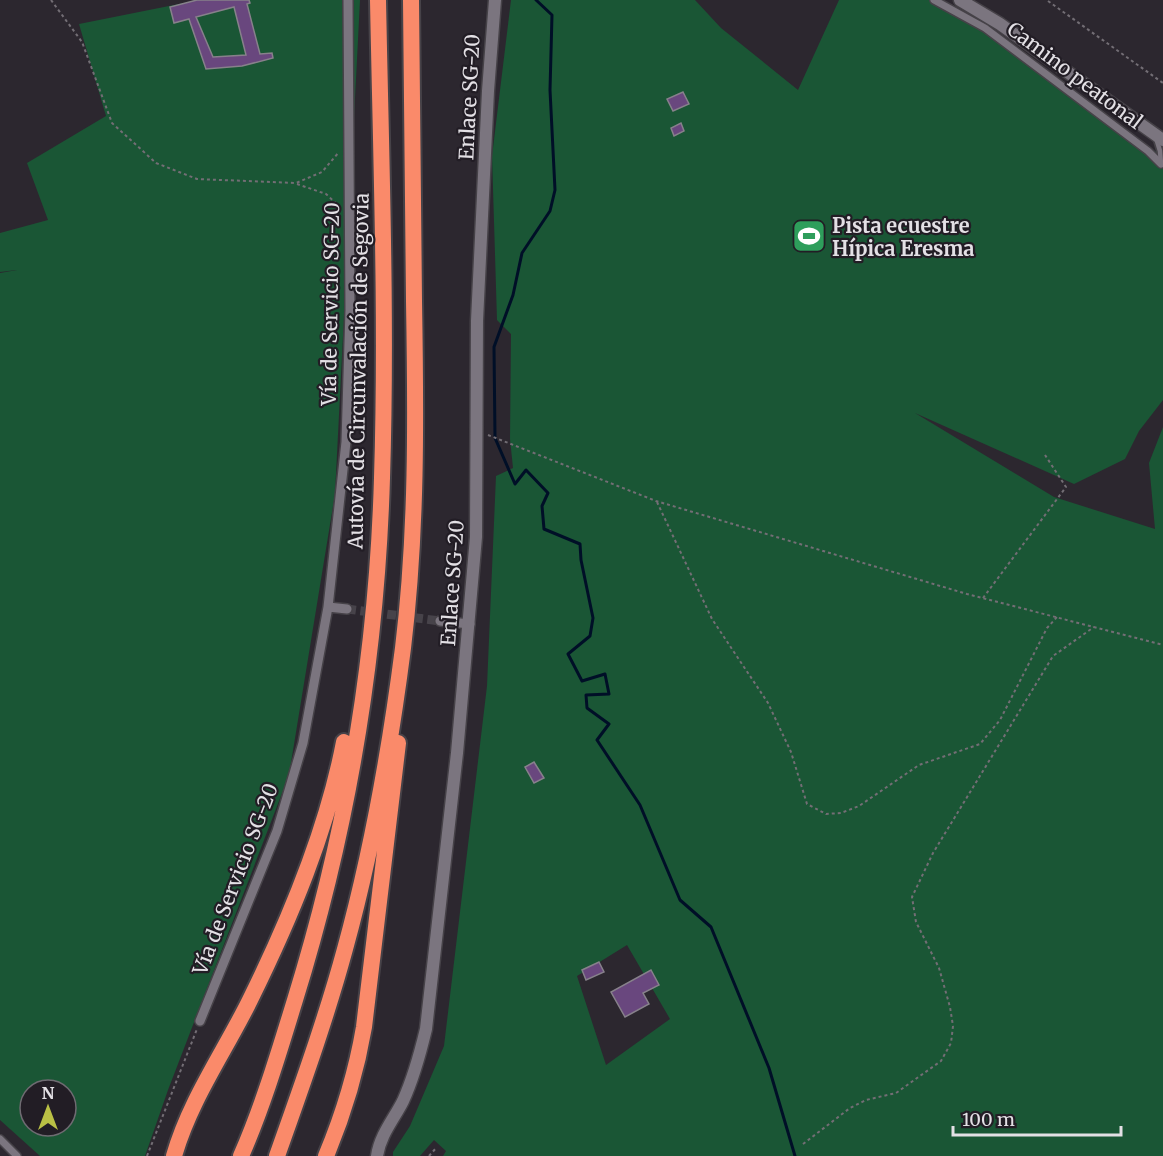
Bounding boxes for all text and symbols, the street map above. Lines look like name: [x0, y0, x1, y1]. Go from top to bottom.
street label: Camino peatonal: [1002, 16, 1148, 134]
street label: Enlace SG-20: [453, 33, 485, 161]
street label: Autovía de Circunvalación de Segovia: [342, 192, 374, 550]
street label: Vía de Servicio SG-20: [316, 202, 344, 407]
place label: Pista ecuestre Hípica Eresma: [832, 213, 975, 261]
sports icon: Pista ecuestre Hípica Eresma: [791, 218, 827, 254]
street label: Enlace SG-20: [435, 519, 469, 647]
street label: Vía de Servicio SG-20: [187, 780, 283, 979]
north arrow: [18, 1078, 78, 1138]
text: N: [42, 1083, 55, 1103]
scale bar: [953, 1099, 1121, 1137]
text: 100 m: [962, 1108, 1015, 1131]

